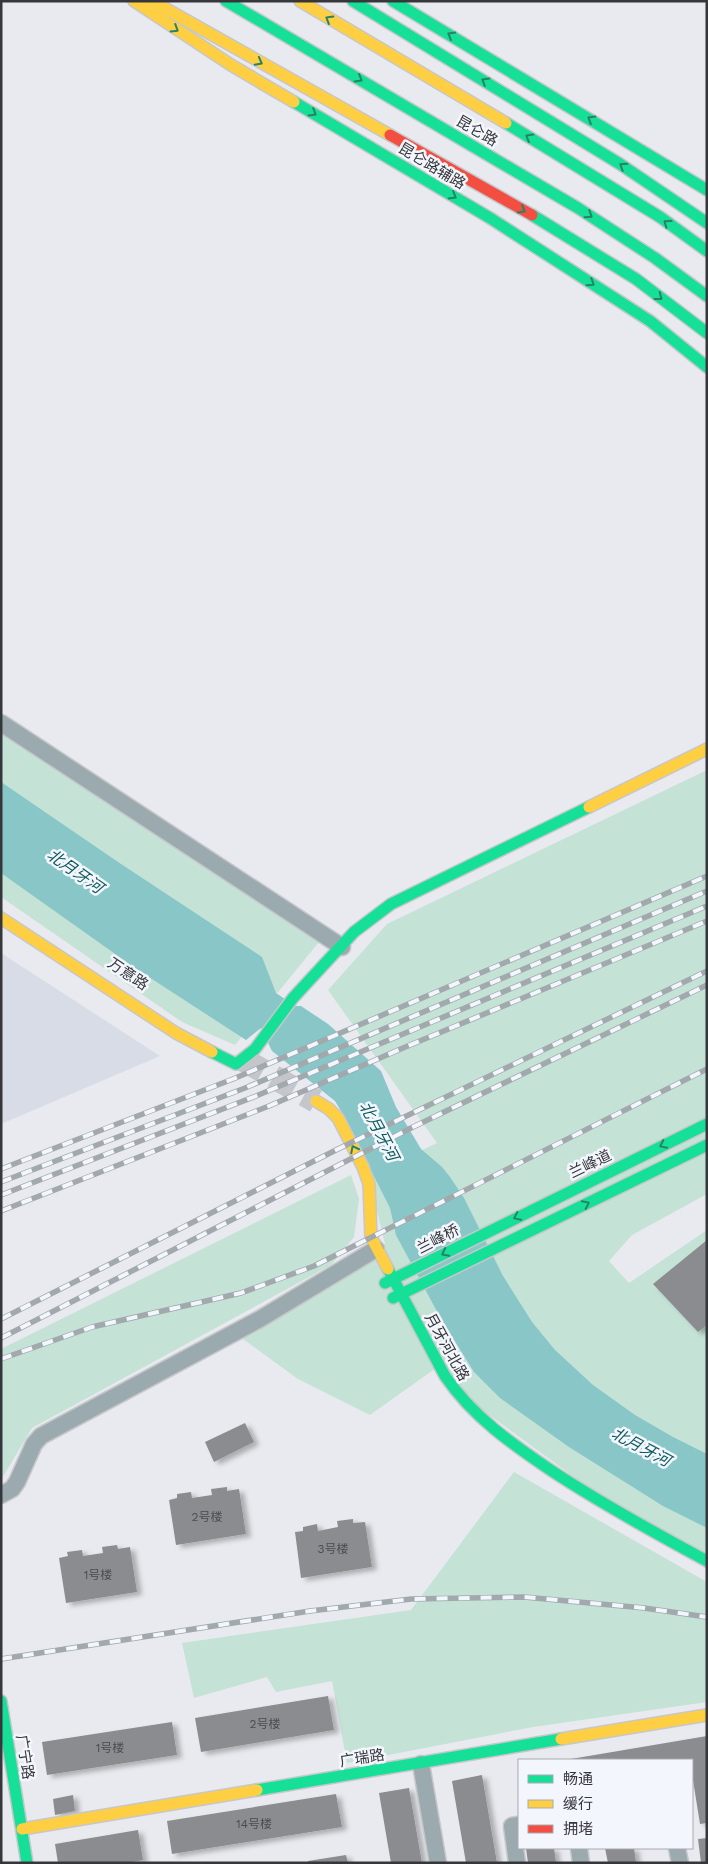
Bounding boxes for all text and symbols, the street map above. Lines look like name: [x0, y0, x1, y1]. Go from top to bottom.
one-way arrow: [326, 15, 335, 25]
one-way arrow: [169, 23, 178, 32]
one-way arrow: [448, 32, 457, 42]
one-way arrow: [253, 55, 262, 65]
one-way arrow: [353, 72, 362, 82]
one-way arrow: [481, 78, 490, 88]
one-way arrow: [308, 107, 317, 117]
street label: 昆仑路: [453, 112, 501, 150]
one-way arrow: [587, 116, 596, 126]
one-way arrow: [526, 134, 535, 144]
street label: 昆仑路辅路: [395, 139, 469, 193]
one-way arrow: [620, 163, 629, 172]
one-way arrow: [448, 190, 457, 200]
one-way arrow: [517, 203, 526, 213]
one-way arrow: [583, 209, 593, 218]
one-way arrow: [664, 220, 673, 228]
one-way arrow: [585, 276, 594, 286]
one-way arrow: [653, 291, 663, 300]
water label: 北月牙河: [43, 845, 109, 899]
street label: 万意路: [104, 954, 152, 994]
water label: 北月牙河: [356, 1098, 404, 1166]
one-way arrow: [659, 1139, 668, 1149]
one-way arrow: [350, 1146, 360, 1155]
street label: 兰峰道: [566, 1146, 614, 1182]
one-way arrow: [580, 1200, 589, 1210]
one-way arrow: [513, 1211, 522, 1221]
street label: 兰峰桥: [414, 1221, 462, 1257]
one-way arrow: [441, 1247, 450, 1257]
street label: 月牙河北路: [421, 1310, 473, 1384]
water label: 北月牙河: [608, 1424, 676, 1472]
house number: 2号楼: [192, 1510, 223, 1524]
house number: 3号楼: [318, 1542, 349, 1556]
house number: 1号楼: [84, 1568, 112, 1582]
house number: 2号楼: [250, 1717, 281, 1731]
street label: 广宁路: [13, 1733, 37, 1781]
house number: 1号楼: [96, 1741, 124, 1755]
street label: 广瑞路: [338, 1746, 386, 1770]
legend: [518, 1759, 693, 1849]
text: 畅通: [563, 1770, 593, 1788]
text: 缓行: [563, 1795, 593, 1813]
house number: 14号楼: [236, 1817, 272, 1831]
text: 拥堵: [563, 1820, 593, 1838]

